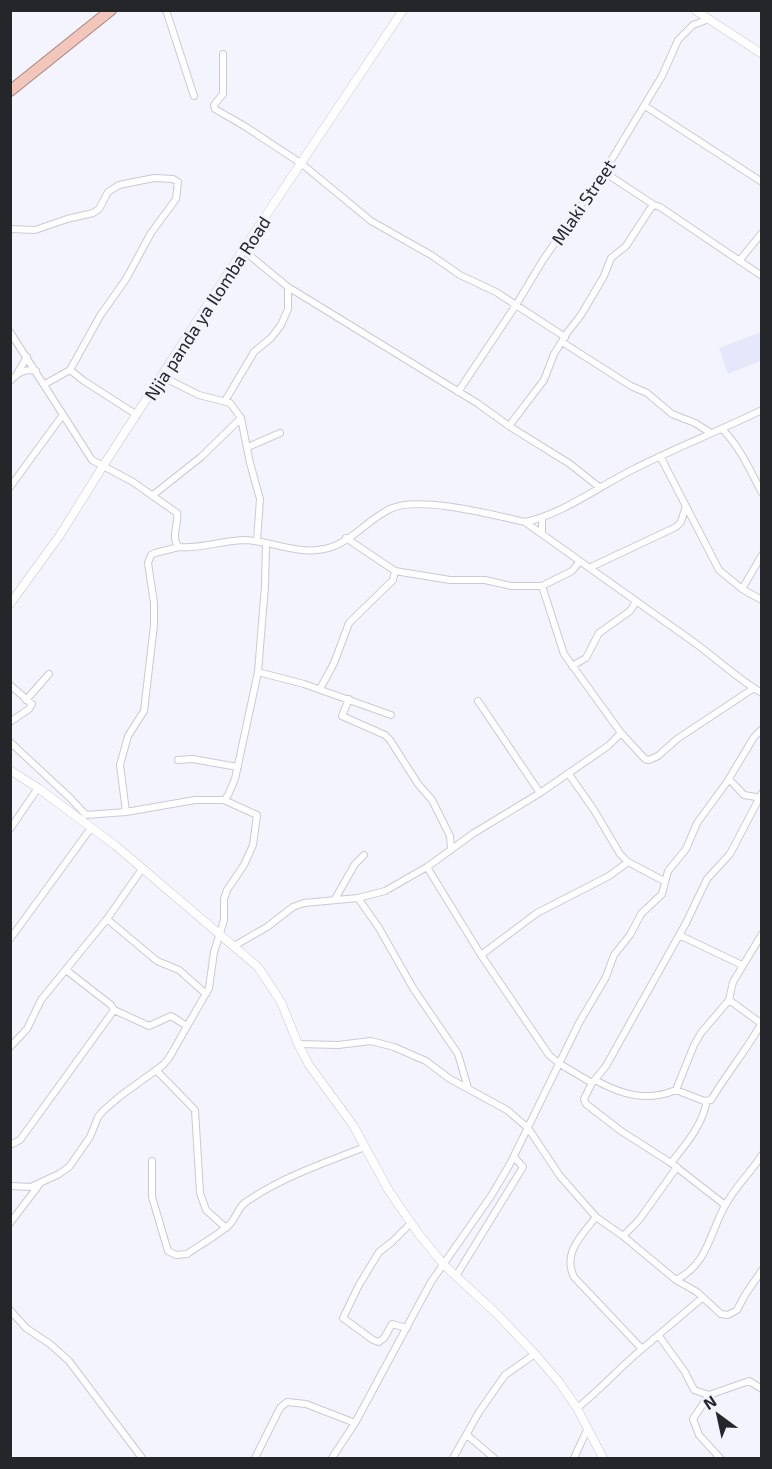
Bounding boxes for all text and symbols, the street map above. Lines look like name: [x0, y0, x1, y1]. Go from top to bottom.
street label: Mlaki Street: [546, 155, 620, 249]
street label: Njia panda ya Ilomba Road: [139, 212, 275, 404]
north arrow: [688, 1385, 748, 1445]
text: N: [700, 1391, 720, 1413]

